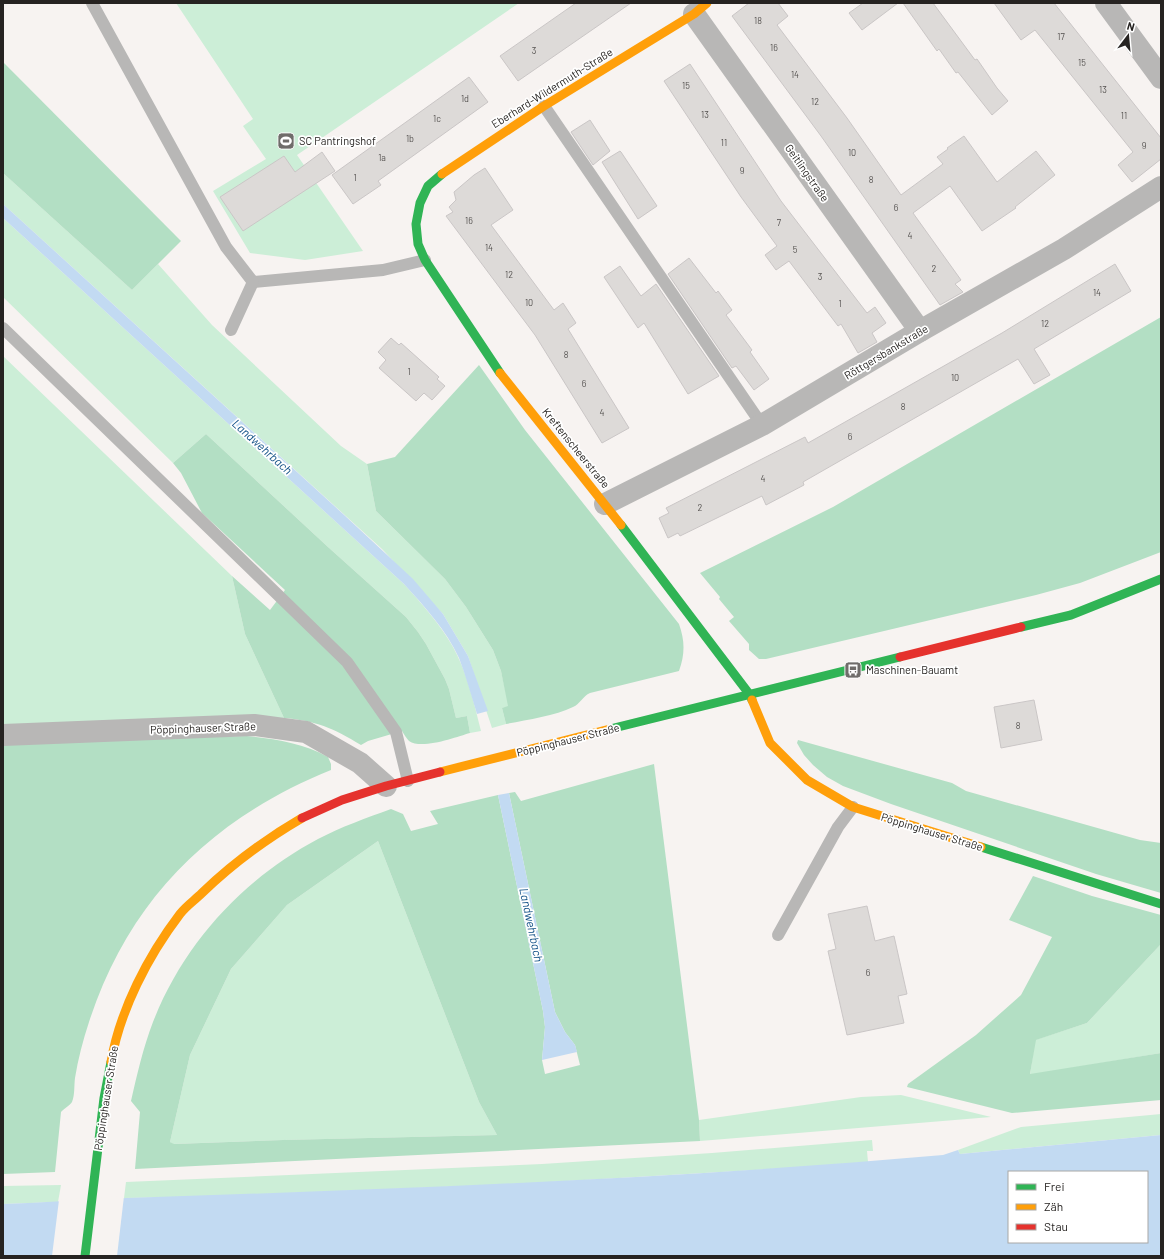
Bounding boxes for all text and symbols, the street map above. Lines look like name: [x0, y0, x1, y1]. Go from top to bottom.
house number: 18: [754, 15, 762, 26]
north arrow: [1108, 16, 1148, 56]
text: N: [1126, 19, 1136, 33]
house number: 17: [1057, 31, 1065, 42]
house number: 16: [770, 42, 778, 53]
street label: Eberhard-Wildermuth-Straße: [489, 45, 615, 130]
house number: 3: [532, 45, 537, 56]
house number: 15: [1078, 57, 1086, 68]
house number: 14: [791, 69, 799, 80]
house number: 15: [682, 80, 690, 91]
house number: 13: [1099, 84, 1107, 95]
house number: 1d: [461, 93, 469, 104]
house number: 12: [811, 96, 819, 107]
house number: 13: [701, 109, 709, 120]
house number: 11: [1121, 110, 1127, 121]
house number: 1c: [433, 113, 441, 124]
sports icon: SC Pantringshof: [276, 131, 296, 151]
house number: 1b: [406, 133, 414, 144]
place label: SC Pantringshof: [299, 134, 376, 147]
house number: 11: [721, 137, 727, 148]
house number: 9: [1142, 140, 1147, 151]
street label: Geitlingstraße: [783, 141, 832, 204]
house number: 10: [848, 147, 856, 158]
house number: 1a: [378, 152, 386, 163]
house number: 9: [740, 165, 745, 176]
house number: 1: [353, 172, 357, 183]
house number: 8: [869, 174, 874, 185]
house number: 6: [894, 202, 899, 213]
house number: 16: [465, 215, 473, 226]
house number: 7: [777, 217, 782, 228]
house number: 4: [908, 230, 913, 241]
house number: 14: [485, 242, 493, 253]
house number: 5: [793, 244, 798, 255]
house number: 2: [932, 263, 937, 274]
house number: 12: [505, 269, 513, 280]
house number: 3: [818, 271, 823, 282]
house number: 14: [1093, 287, 1101, 298]
house number: 10: [525, 297, 533, 308]
house number: 1: [838, 298, 842, 309]
house number: 12: [1041, 318, 1049, 329]
street label: Röttgersbankstraße: [842, 321, 930, 382]
house number: 8: [564, 349, 569, 360]
house number: 1: [407, 366, 411, 377]
house number: 10: [951, 372, 959, 383]
house number: 6: [582, 378, 587, 389]
house number: 8: [901, 401, 906, 412]
street label: Kreftenscheerstraße: [540, 405, 613, 491]
house number: 4: [600, 407, 605, 418]
water label: Landwehrbach: [230, 416, 295, 477]
house number: 6: [848, 431, 853, 442]
house number: 4: [761, 473, 766, 484]
house number: 2: [698, 502, 703, 513]
bus stop icon: Maschinen-Bauamt: [843, 660, 863, 680]
place label: Maschinen-Bauamt: [866, 663, 958, 676]
street label: Pöppinghauser Straße: [150, 719, 256, 736]
street label: Pöppinghauser Straße: [515, 720, 621, 759]
house number: 8: [1016, 720, 1021, 731]
street label: Pöppinghauser Straße: [880, 810, 985, 853]
water label: Landwehrbach: [517, 886, 547, 963]
house number: 6: [866, 967, 871, 978]
street label: Pöppinghauser Straße: [91, 1045, 120, 1151]
legend: [1008, 1171, 1148, 1243]
text: Frei: [1044, 1179, 1064, 1193]
text: Zäh: [1044, 1199, 1063, 1213]
text: Stau: [1044, 1219, 1068, 1233]

